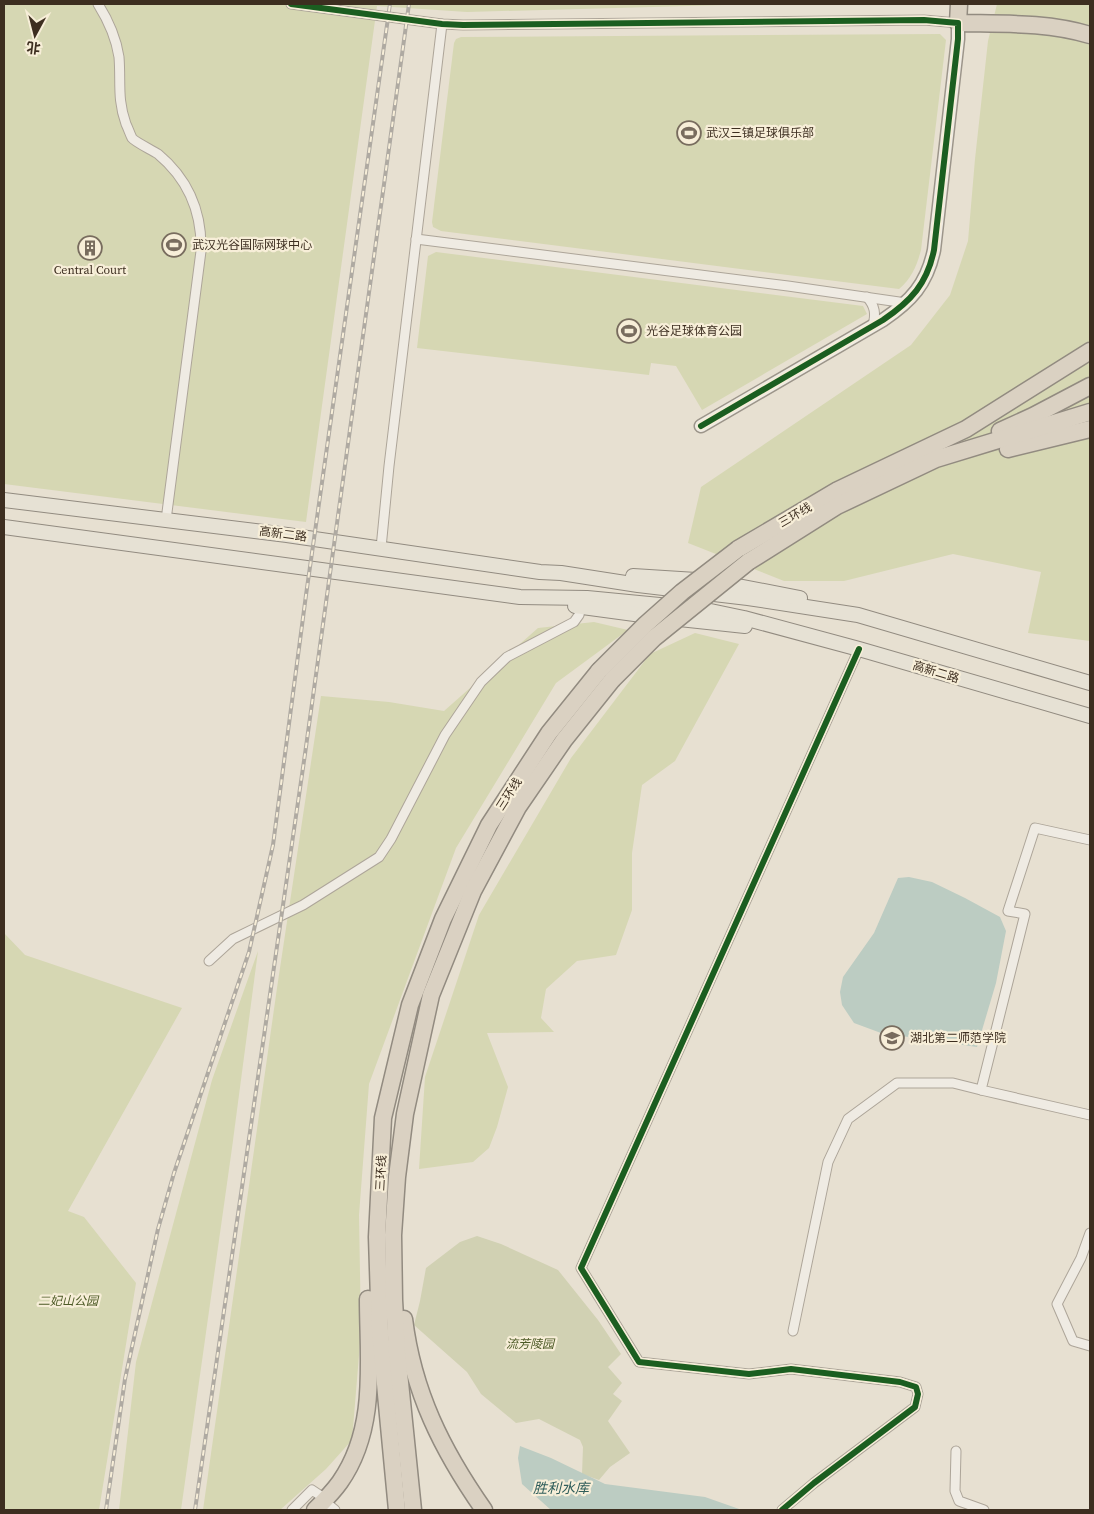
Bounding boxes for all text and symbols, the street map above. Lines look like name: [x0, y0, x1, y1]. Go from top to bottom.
north arrow: [10, 10, 60, 60]
text: 北: [25, 37, 42, 59]
sports icon: 武汉三镇足球俱乐部: [676, 120, 702, 146]
place label: 武汉三镇足球俱乐部: [706, 125, 814, 141]
sports icon: 武汉光谷国际网球中心: [161, 232, 187, 258]
building icon: Central Court: [77, 235, 103, 261]
place label: 武汉光谷国际网球中心: [192, 237, 312, 253]
place label: Central Court: [54, 262, 126, 278]
sports icon: 光谷足球体育公园: [616, 318, 642, 344]
place label: 光谷足球体育公园: [646, 323, 742, 339]
street label: 三环线: [775, 499, 815, 531]
street label: 高新二路: [258, 523, 308, 545]
street label: 高新二路: [911, 657, 961, 687]
street label: 三环线: [492, 775, 526, 813]
school or university icon: 湖北第二师范学院: [879, 1025, 905, 1051]
place label: 湖北第二师范学院: [910, 1030, 1006, 1046]
street label: 三环线: [372, 1155, 390, 1191]
park label: 二妃山公园: [38, 1293, 100, 1309]
park label: 流芳陵园: [506, 1336, 556, 1352]
water label: 胜利水库: [533, 1478, 591, 1498]

